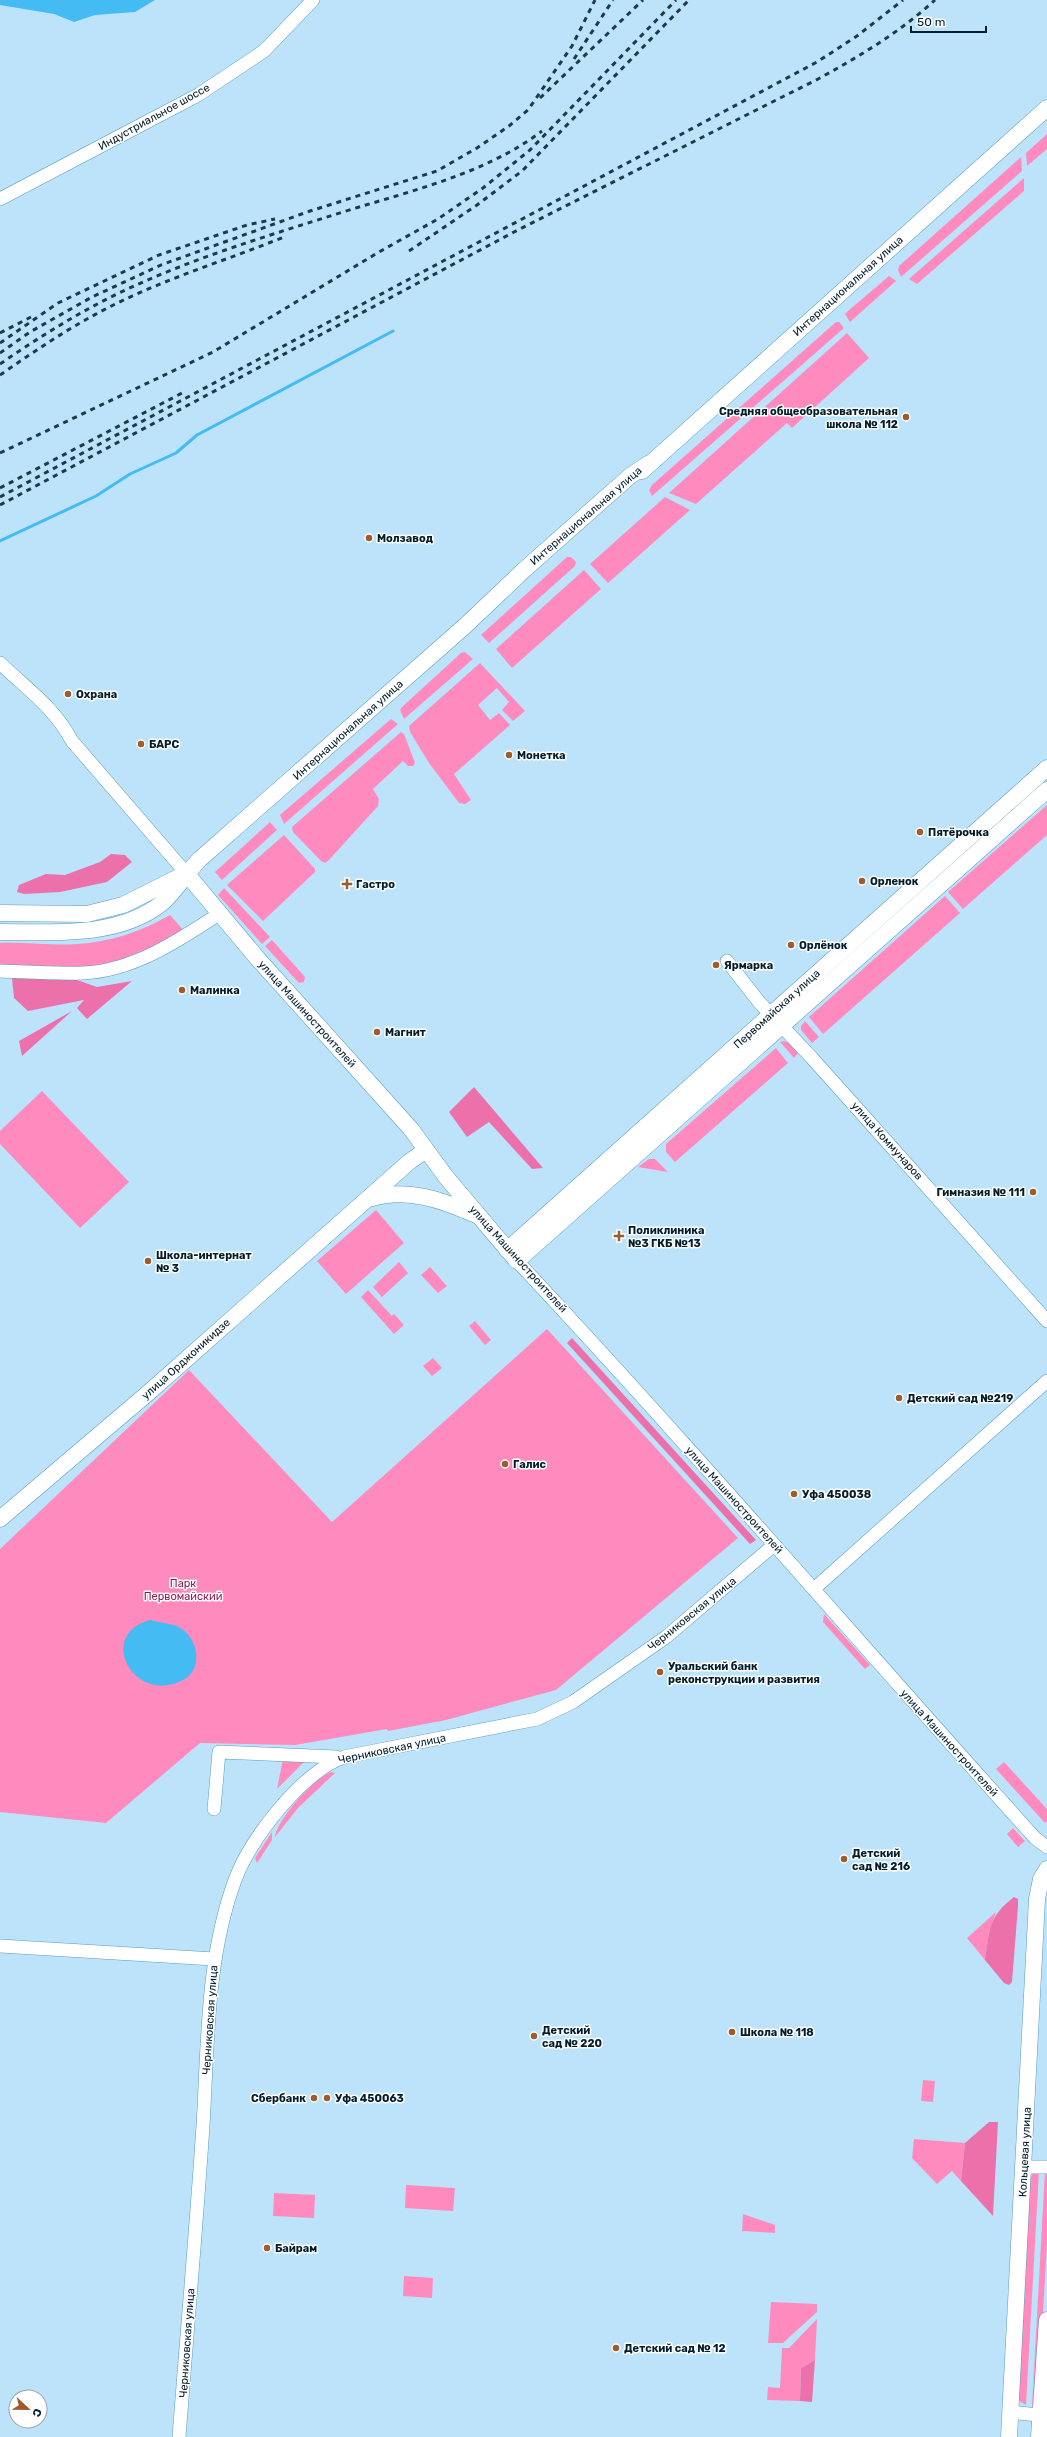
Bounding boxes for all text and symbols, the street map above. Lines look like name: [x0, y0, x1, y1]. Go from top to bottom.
scale bar: [911, 8, 986, 34]
text: 50 m: [917, 15, 945, 29]
street label: Индустриальное шоссе: [96, 81, 212, 153]
street label: Интернациональная улица: [790, 233, 906, 339]
place label: Средняя общеобразовательная школа № 112: [719, 405, 898, 431]
marker: Средняя общеобразовательная школа № 112: [901, 412, 911, 422]
street label: Интернациональная улица: [528, 464, 644, 568]
place label: Молзавод: [377, 532, 433, 545]
marker: Молзавод: [364, 533, 374, 543]
street label: Интернациональная улица: [290, 677, 406, 783]
place label: Охрана: [76, 688, 117, 701]
marker: Охрана: [63, 689, 73, 699]
place label: БАРС: [149, 738, 180, 751]
marker: БАРС: [136, 739, 146, 749]
place label: Монетка: [517, 749, 566, 762]
marker: Монетка: [504, 750, 514, 760]
place label: Пятёрочка: [928, 826, 989, 839]
marker: Пятёрочка: [915, 827, 925, 837]
place label: Орленок: [870, 875, 919, 888]
marker: Орленок: [857, 876, 867, 886]
marker: Гастро: [341, 878, 353, 890]
place label: Гастро: [356, 878, 395, 891]
place label: Орлёнок: [799, 939, 848, 952]
marker: Орлёнок: [786, 940, 796, 950]
street label: улица Машиностроителей: [255, 958, 359, 1070]
place label: Ярмарка: [724, 959, 773, 972]
marker: Ярмарка: [711, 960, 721, 970]
street label: Первомайская улица: [731, 967, 823, 1051]
place label: Малинка: [190, 984, 240, 997]
marker: Малинка: [177, 985, 187, 995]
place label: Магнит: [385, 1026, 426, 1039]
marker: Магнит: [372, 1027, 382, 1037]
street label: улица Коммунаров: [849, 1099, 925, 1183]
place label: Гимназия № 111: [937, 1186, 1025, 1199]
marker: Гимназия № 111: [1028, 1187, 1038, 1197]
street label: улица Машиностроителей: [466, 1203, 570, 1315]
place label: Поликлиника №3 ГКБ №13: [628, 1224, 704, 1250]
marker: Поликлиника №3 ГКБ №13: [613, 1230, 625, 1242]
place label: Школа-интернат № 3: [156, 1249, 252, 1275]
marker: Школа-интернат № 3: [143, 1256, 153, 1266]
street label: улица Орджоникидзе: [139, 1316, 233, 1402]
place label: Детский сад №219: [907, 1392, 1013, 1405]
marker: Детский сад №219: [894, 1393, 904, 1403]
street label: улица Машиностроителей: [682, 1444, 786, 1556]
place label: Галис: [513, 1458, 547, 1471]
marker: Галис: [500, 1459, 510, 1469]
place label: Уфа 450038: [802, 1488, 871, 1501]
marker: Уфа 450038: [789, 1489, 799, 1499]
street label: Черниковская улица: [645, 1574, 739, 1654]
park label: Парк Первомайский: [144, 1577, 222, 1603]
place label: Уральский банк реконструкции и развития: [668, 1660, 820, 1686]
marker: Уральский банк реконструкции и развития: [655, 1667, 665, 1677]
street label: улица Машиностроителей: [897, 1687, 1001, 1799]
street label: Черниковская улица: [337, 1731, 447, 1767]
place label: Детский сад № 216: [852, 1847, 910, 1873]
marker: Детский сад № 216: [839, 1854, 849, 1864]
street label: Черниковская улица: [200, 1965, 220, 2075]
place label: Детский сад № 220: [542, 2024, 602, 2050]
place label: Школа № 118: [740, 2026, 814, 2039]
marker: Школа № 118: [727, 2027, 737, 2037]
marker: Детский сад № 220: [529, 2031, 539, 2041]
place label: Сбербанк: [251, 2092, 306, 2105]
place label: Уфа 450063: [335, 2092, 404, 2105]
marker: Сбербанк: [309, 2093, 319, 2103]
marker: Уфа 450063: [322, 2093, 332, 2103]
street label: Кольцевая улица: [1016, 2107, 1034, 2197]
place label: Байрам: [275, 2242, 317, 2255]
marker: Байрам: [262, 2243, 272, 2253]
street label: Черниковская улица: [177, 2288, 197, 2398]
place label: Детский сад № 12: [624, 2342, 726, 2355]
marker: Детский сад № 12: [611, 2343, 621, 2353]
north arrow: [8, 2389, 48, 2429]
text: С: [29, 2407, 44, 2419]

